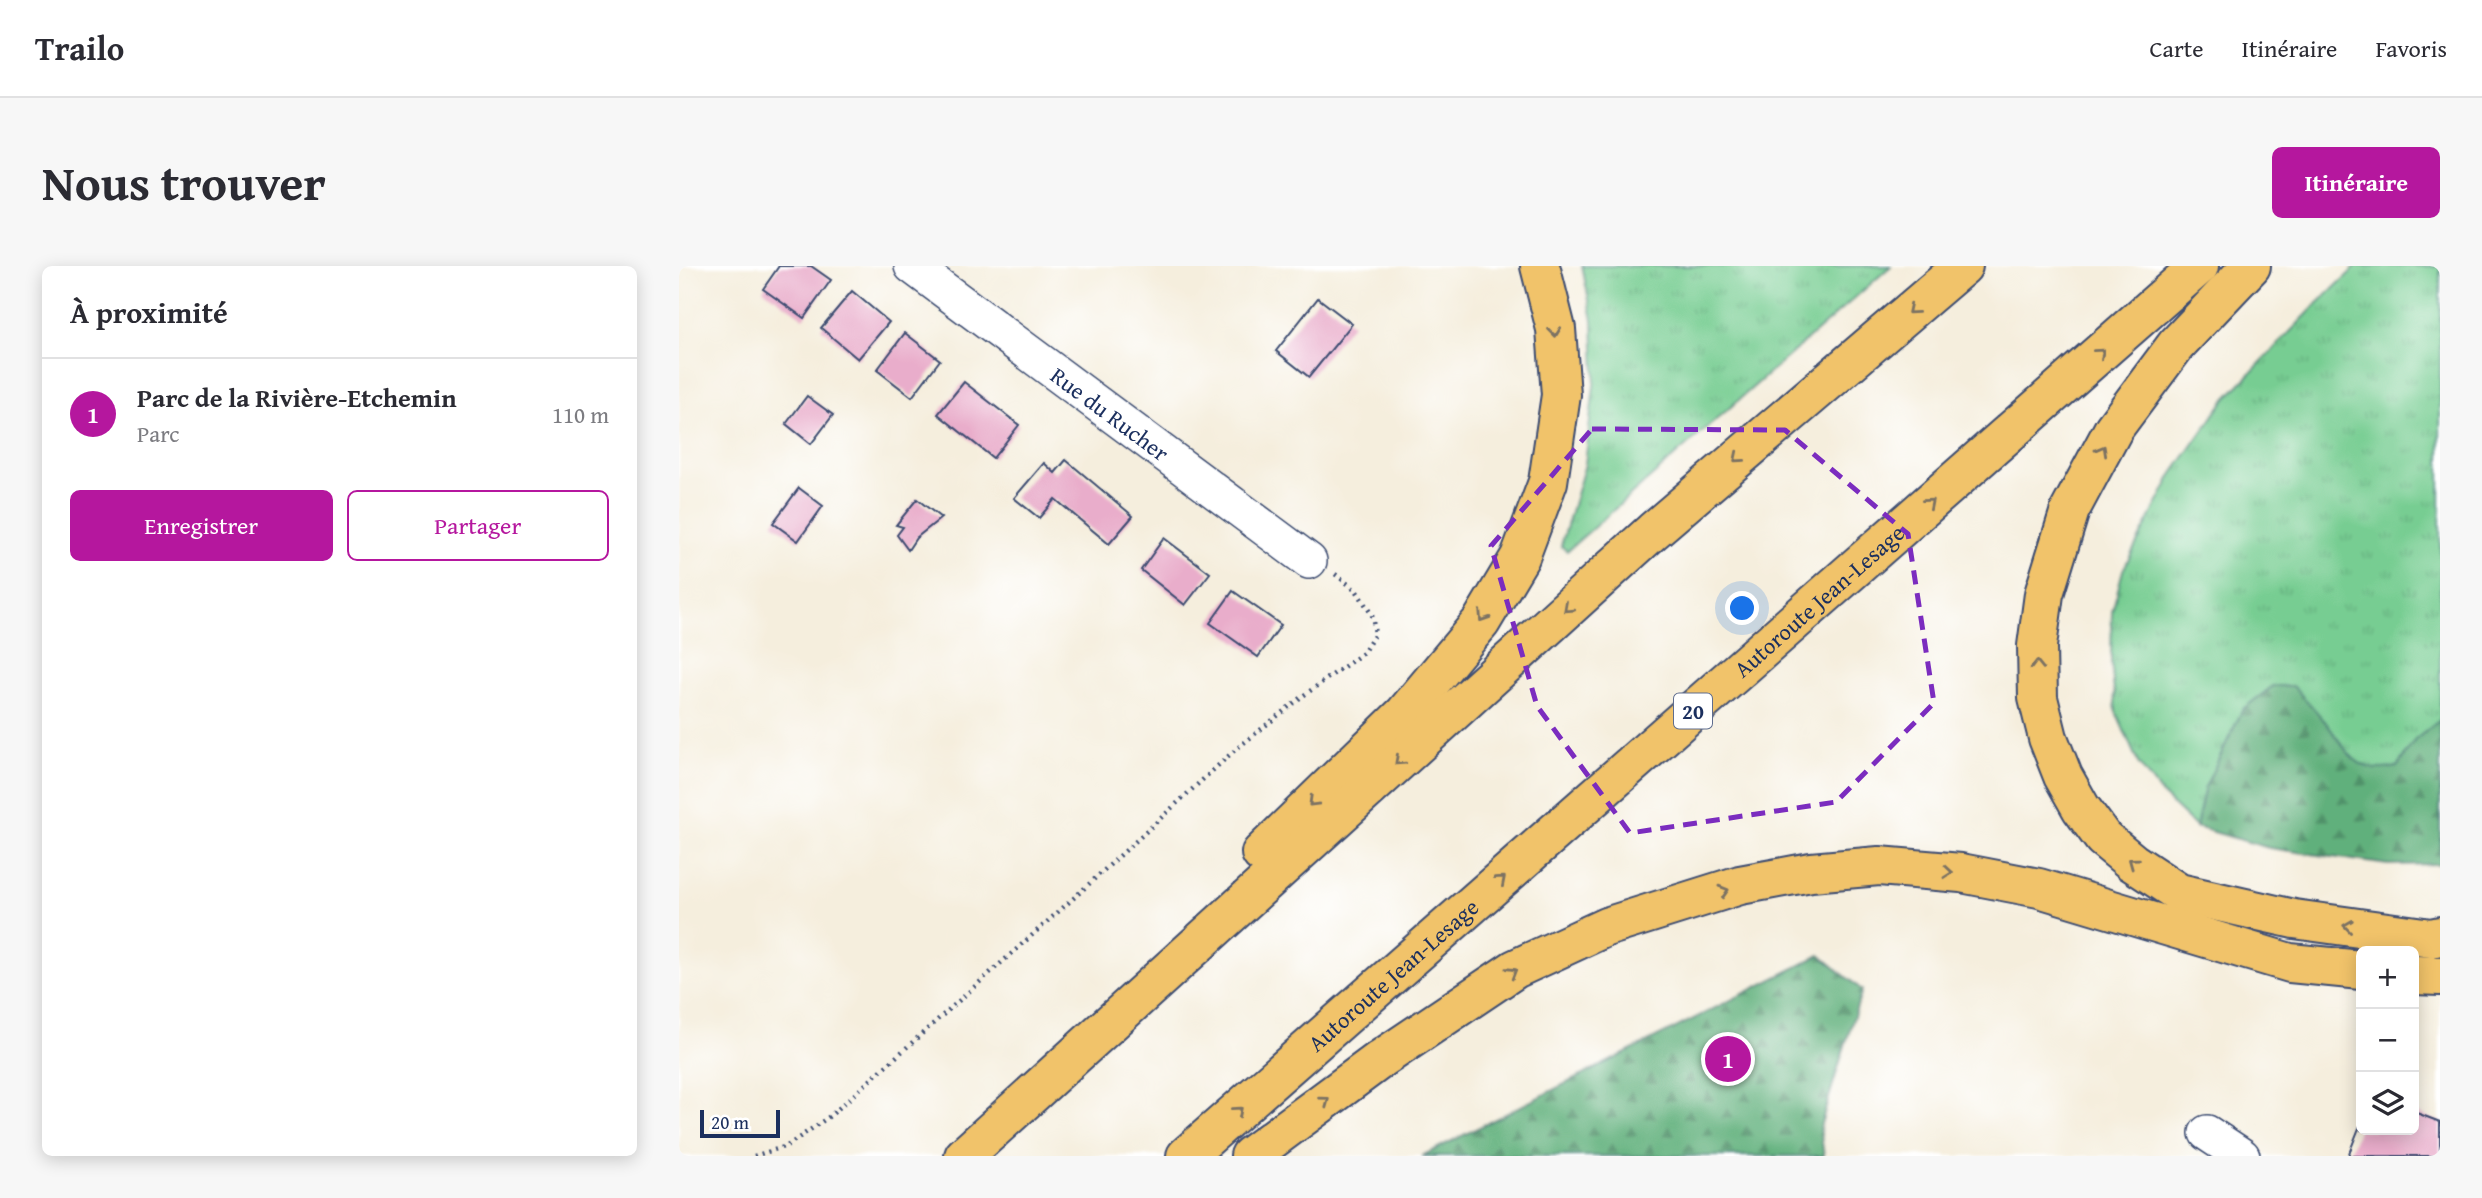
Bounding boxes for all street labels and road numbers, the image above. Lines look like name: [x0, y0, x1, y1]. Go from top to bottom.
street label: Rue du Rucher: [1044, 358, 1177, 469]
street label: Autoroute Jean-Lesage: [1726, 516, 1911, 684]
road number: 20: [1674, 694, 1712, 728]
street label: Autoroute Jean-Lesage: [1300, 890, 1485, 1059]

